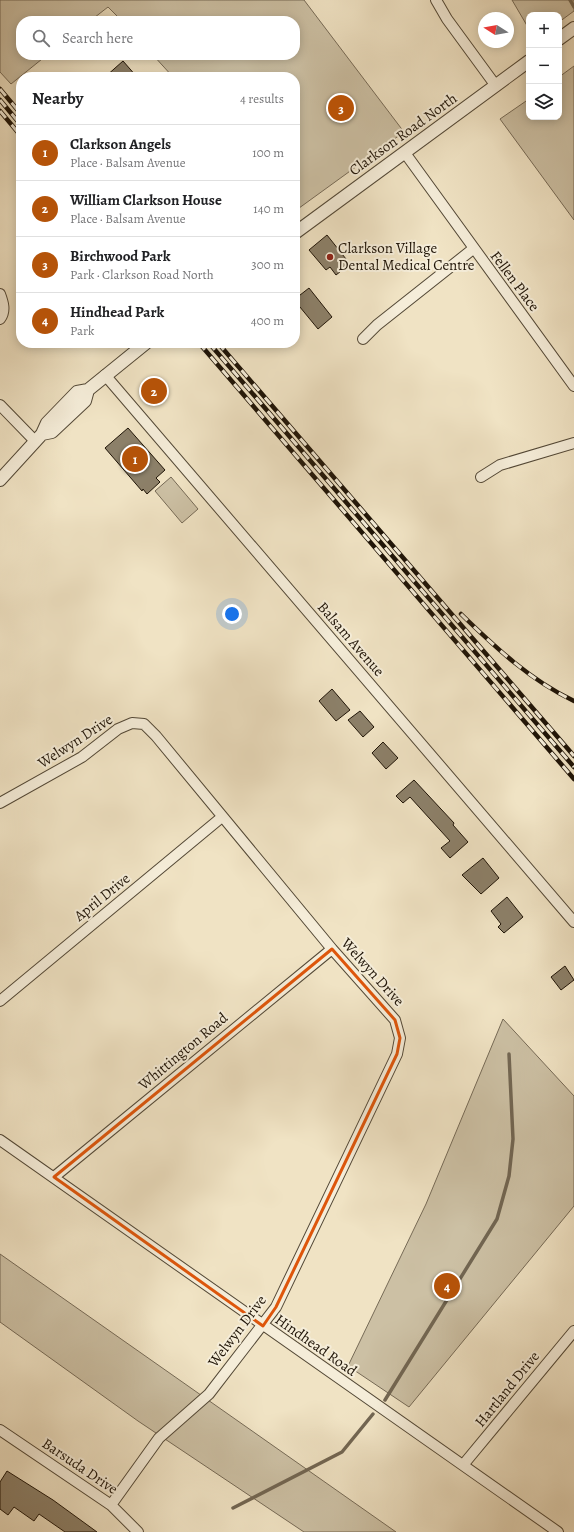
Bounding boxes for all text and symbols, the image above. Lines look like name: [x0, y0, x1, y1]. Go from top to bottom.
north arrow: [478, 12, 514, 48]
map controls: [526, 12, 562, 120]
button: +: [526, 12, 562, 48]
search box: [16, 16, 300, 60]
icon: search: [30, 27, 52, 49]
text: Search here: [62, 28, 133, 48]
button: −: [526, 48, 562, 84]
button: layers: [526, 84, 562, 120]
text: Nearby: [32, 87, 83, 110]
street label: Clarkson Road North: [345, 88, 461, 180]
text: 4 results: [240, 90, 284, 107]
pin: 3: [328, 93, 354, 123]
text: Clarkson Angels: [70, 134, 171, 154]
text: 1: [43, 144, 47, 161]
text: 100 m: [252, 144, 284, 161]
text: Place · Balsam Avenue: [70, 154, 186, 171]
text: William Clarkson House: [70, 190, 222, 210]
text: 2: [42, 200, 48, 217]
text: 140 m: [253, 200, 284, 217]
text: Place · Balsam Avenue: [70, 210, 186, 227]
place label: Clarkson Village Dental Medical Centre: [338, 238, 475, 275]
text: Birchwood Park: [70, 246, 170, 266]
street label: Fellen Place: [486, 247, 544, 315]
marker: Clarkson Village Dental Medical Centre: [325, 252, 335, 262]
text: 3: [42, 256, 48, 273]
text: 300 m: [251, 256, 284, 273]
text: Park · Clarkson Road North: [70, 266, 214, 283]
text: Hindhead Park: [70, 302, 164, 322]
text: 4: [42, 312, 48, 329]
text: 400 m: [251, 312, 284, 329]
text: Park: [70, 322, 94, 339]
pin: 2: [141, 376, 167, 406]
pin: 1: [122, 444, 148, 474]
street label: Balsam Avenue: [313, 597, 389, 681]
your location: [222, 604, 242, 624]
street label: Welwyn Drive: [33, 709, 116, 773]
street label: April Drive: [69, 868, 134, 926]
street label: Welwyn Drive: [336, 933, 409, 1011]
street label: Whittington Road: [133, 1007, 233, 1095]
pin: 4: [434, 1271, 460, 1301]
street label: Welwyn Drive: [203, 1291, 271, 1372]
street label: Hindhead Road: [271, 1309, 362, 1381]
street label: Hartland Drive: [470, 1347, 544, 1431]
street label: Barsuda Drive: [38, 1433, 122, 1499]

